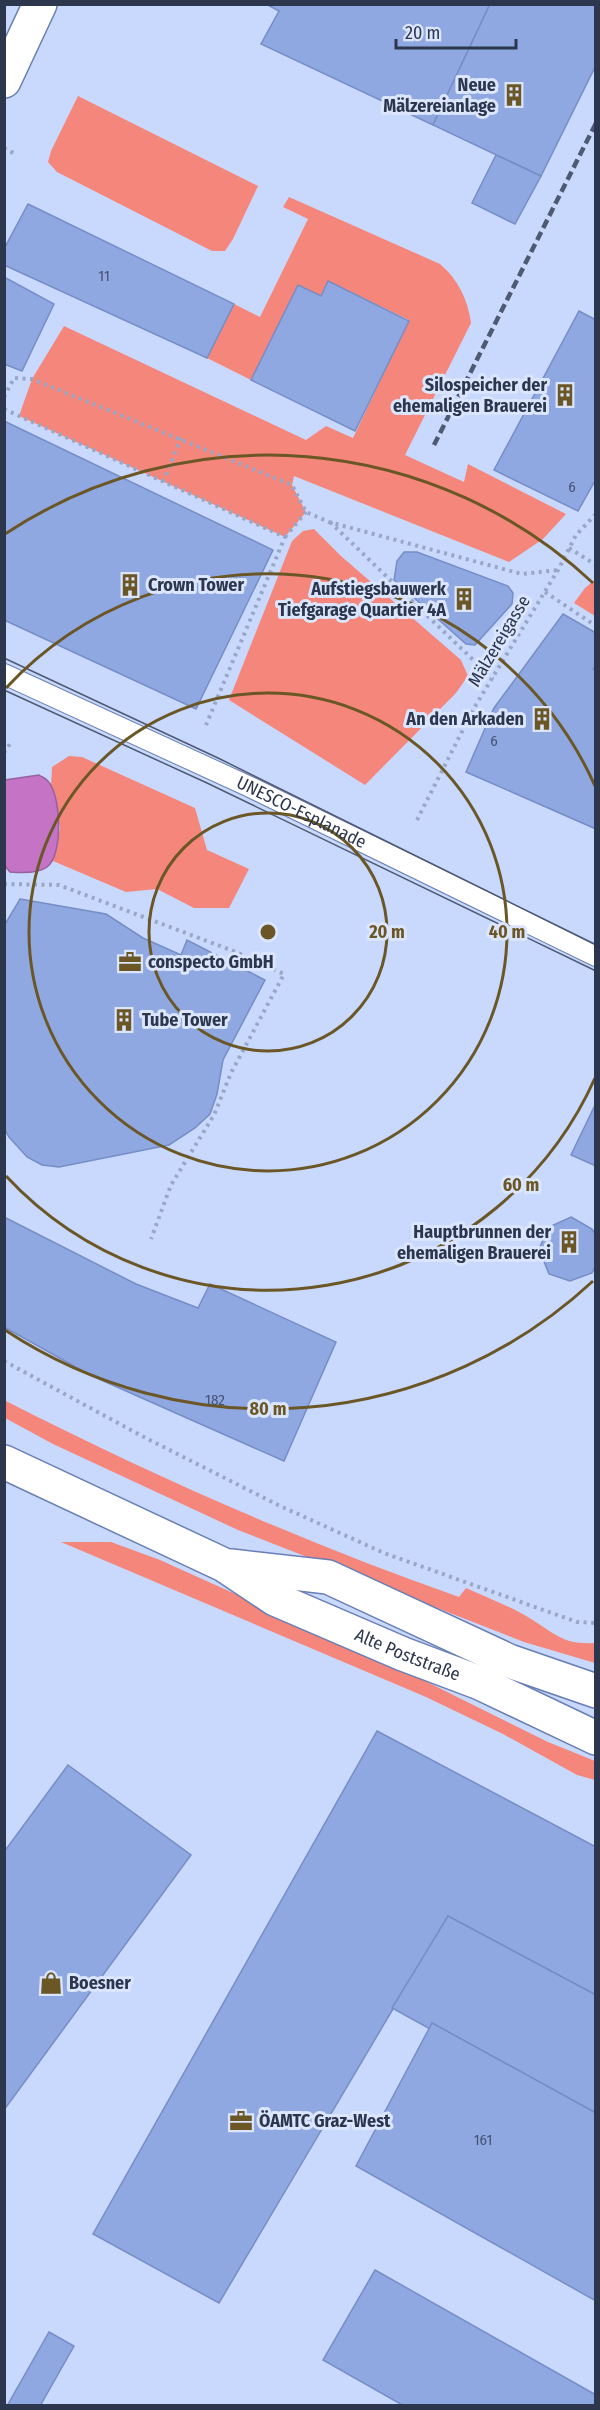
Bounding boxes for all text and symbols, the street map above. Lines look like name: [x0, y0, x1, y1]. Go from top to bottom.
scale bar: [396, 12, 516, 50]
text: 20 m: [405, 22, 440, 44]
place label: Neue Mälzereianlage: [383, 74, 496, 117]
building icon: Neue Mälzereianlage: [501, 82, 527, 108]
house number: 11: [98, 267, 110, 285]
place label: Silospeicher der ehemaligen Brauerei: [393, 374, 547, 417]
building icon: Silospeicher der ehemaligen Brauerei: [552, 382, 578, 408]
house number: 6: [568, 478, 576, 496]
building icon: Crown Tower: [117, 572, 143, 598]
place label: Crown Tower: [148, 574, 244, 596]
place label: Aufstiegsbauwerk Tiefgarage Quartier 4A: [278, 578, 447, 621]
building icon: Aufstiegsbauwerk Tiefgarage Quartier 4A: [451, 586, 477, 612]
street label: Mälzereigasse: [463, 591, 535, 691]
building icon: An den Arkaden: [529, 706, 555, 732]
place label: An den Arkaden: [405, 708, 524, 730]
house number: 6: [490, 732, 498, 750]
street label: UNESCO-Esplanade: [233, 771, 370, 853]
text: 20 m: [368, 921, 405, 943]
text: 40 m: [489, 921, 525, 943]
centre of rings: [258, 922, 278, 942]
office icon: conspecto GmbH: [117, 949, 143, 975]
place label: conspecto GmbH: [148, 951, 274, 973]
building icon: Tube Tower: [111, 1007, 137, 1033]
place label: Tube Tower: [142, 1009, 228, 1031]
text: 60 m: [503, 1174, 539, 1196]
place label: Hauptbrunnen der ehemaligen Brauerei: [397, 1221, 551, 1264]
building icon: Hauptbrunnen der ehemaligen Brauerei: [556, 1229, 582, 1255]
house number: 182: [205, 1391, 225, 1409]
text: 80 m: [250, 1398, 286, 1420]
street label: Alte Poststraße: [351, 1624, 463, 1686]
shop icon: Boesner: [38, 1970, 64, 1996]
place label: Boesner: [69, 1972, 131, 1994]
office icon: ÖAMTC Graz-West: [228, 2108, 254, 2134]
place label: ÖAMTC Graz-West: [259, 2110, 391, 2132]
house number: 161: [474, 2131, 492, 2149]

